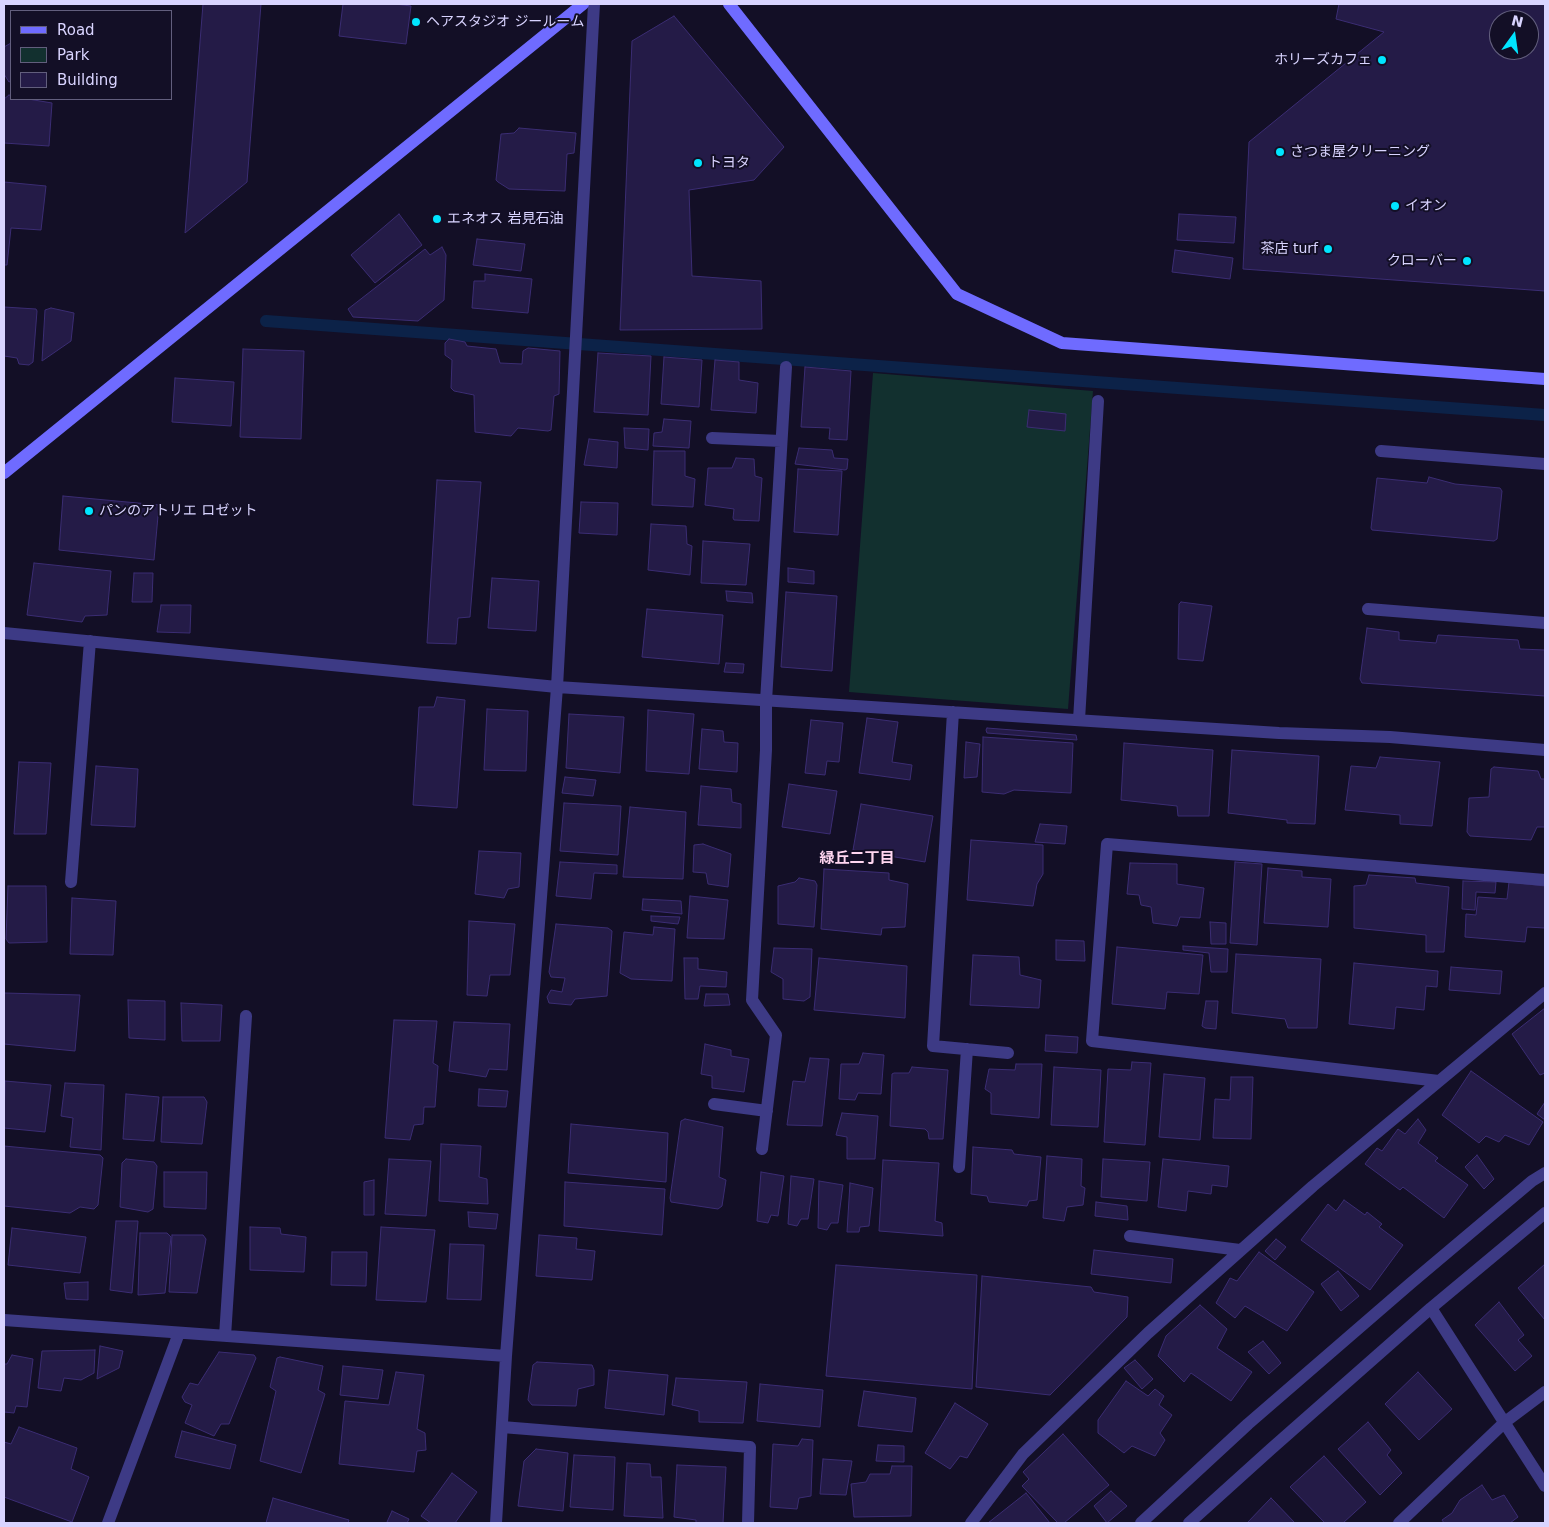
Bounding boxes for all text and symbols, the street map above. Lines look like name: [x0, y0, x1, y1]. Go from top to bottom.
legend: [10, 10, 172, 100]
north arrow: [1489, 10, 1539, 60]
text: N: [1510, 12, 1525, 31]
place label: ヘアスタジオ ジールーム: [426, 14, 584, 30]
marker: ヘアスタジオ ジールーム: [410, 16, 422, 28]
text: Road: [57, 21, 95, 39]
text: Park: [57, 46, 89, 64]
place label: ホリーズカフェ: [1274, 52, 1372, 68]
marker: ホリーズカフェ: [1376, 54, 1388, 66]
text: Building: [57, 71, 118, 89]
place label: さつま屋クリーニング: [1290, 144, 1430, 160]
marker: さつま屋クリーニング: [1274, 146, 1286, 158]
place label: トヨタ: [708, 155, 750, 171]
marker: トヨタ: [692, 157, 704, 169]
place label: イオン: [1405, 198, 1447, 214]
marker: イオン: [1389, 200, 1401, 212]
place label: エネオス 岩見石油: [447, 211, 563, 227]
marker: エネオス 岩見石油: [431, 213, 443, 225]
place label: 茶店 turf: [1261, 241, 1318, 257]
marker: 茶店 turf: [1322, 243, 1334, 255]
place label: クローバー: [1387, 253, 1457, 269]
marker: クローバー: [1461, 255, 1473, 267]
place label: パンのアトリエ ロゼット: [99, 503, 257, 519]
marker: パンのアトリエ ロゼット: [83, 505, 95, 517]
district label: 緑丘二丁目: [820, 850, 894, 868]

